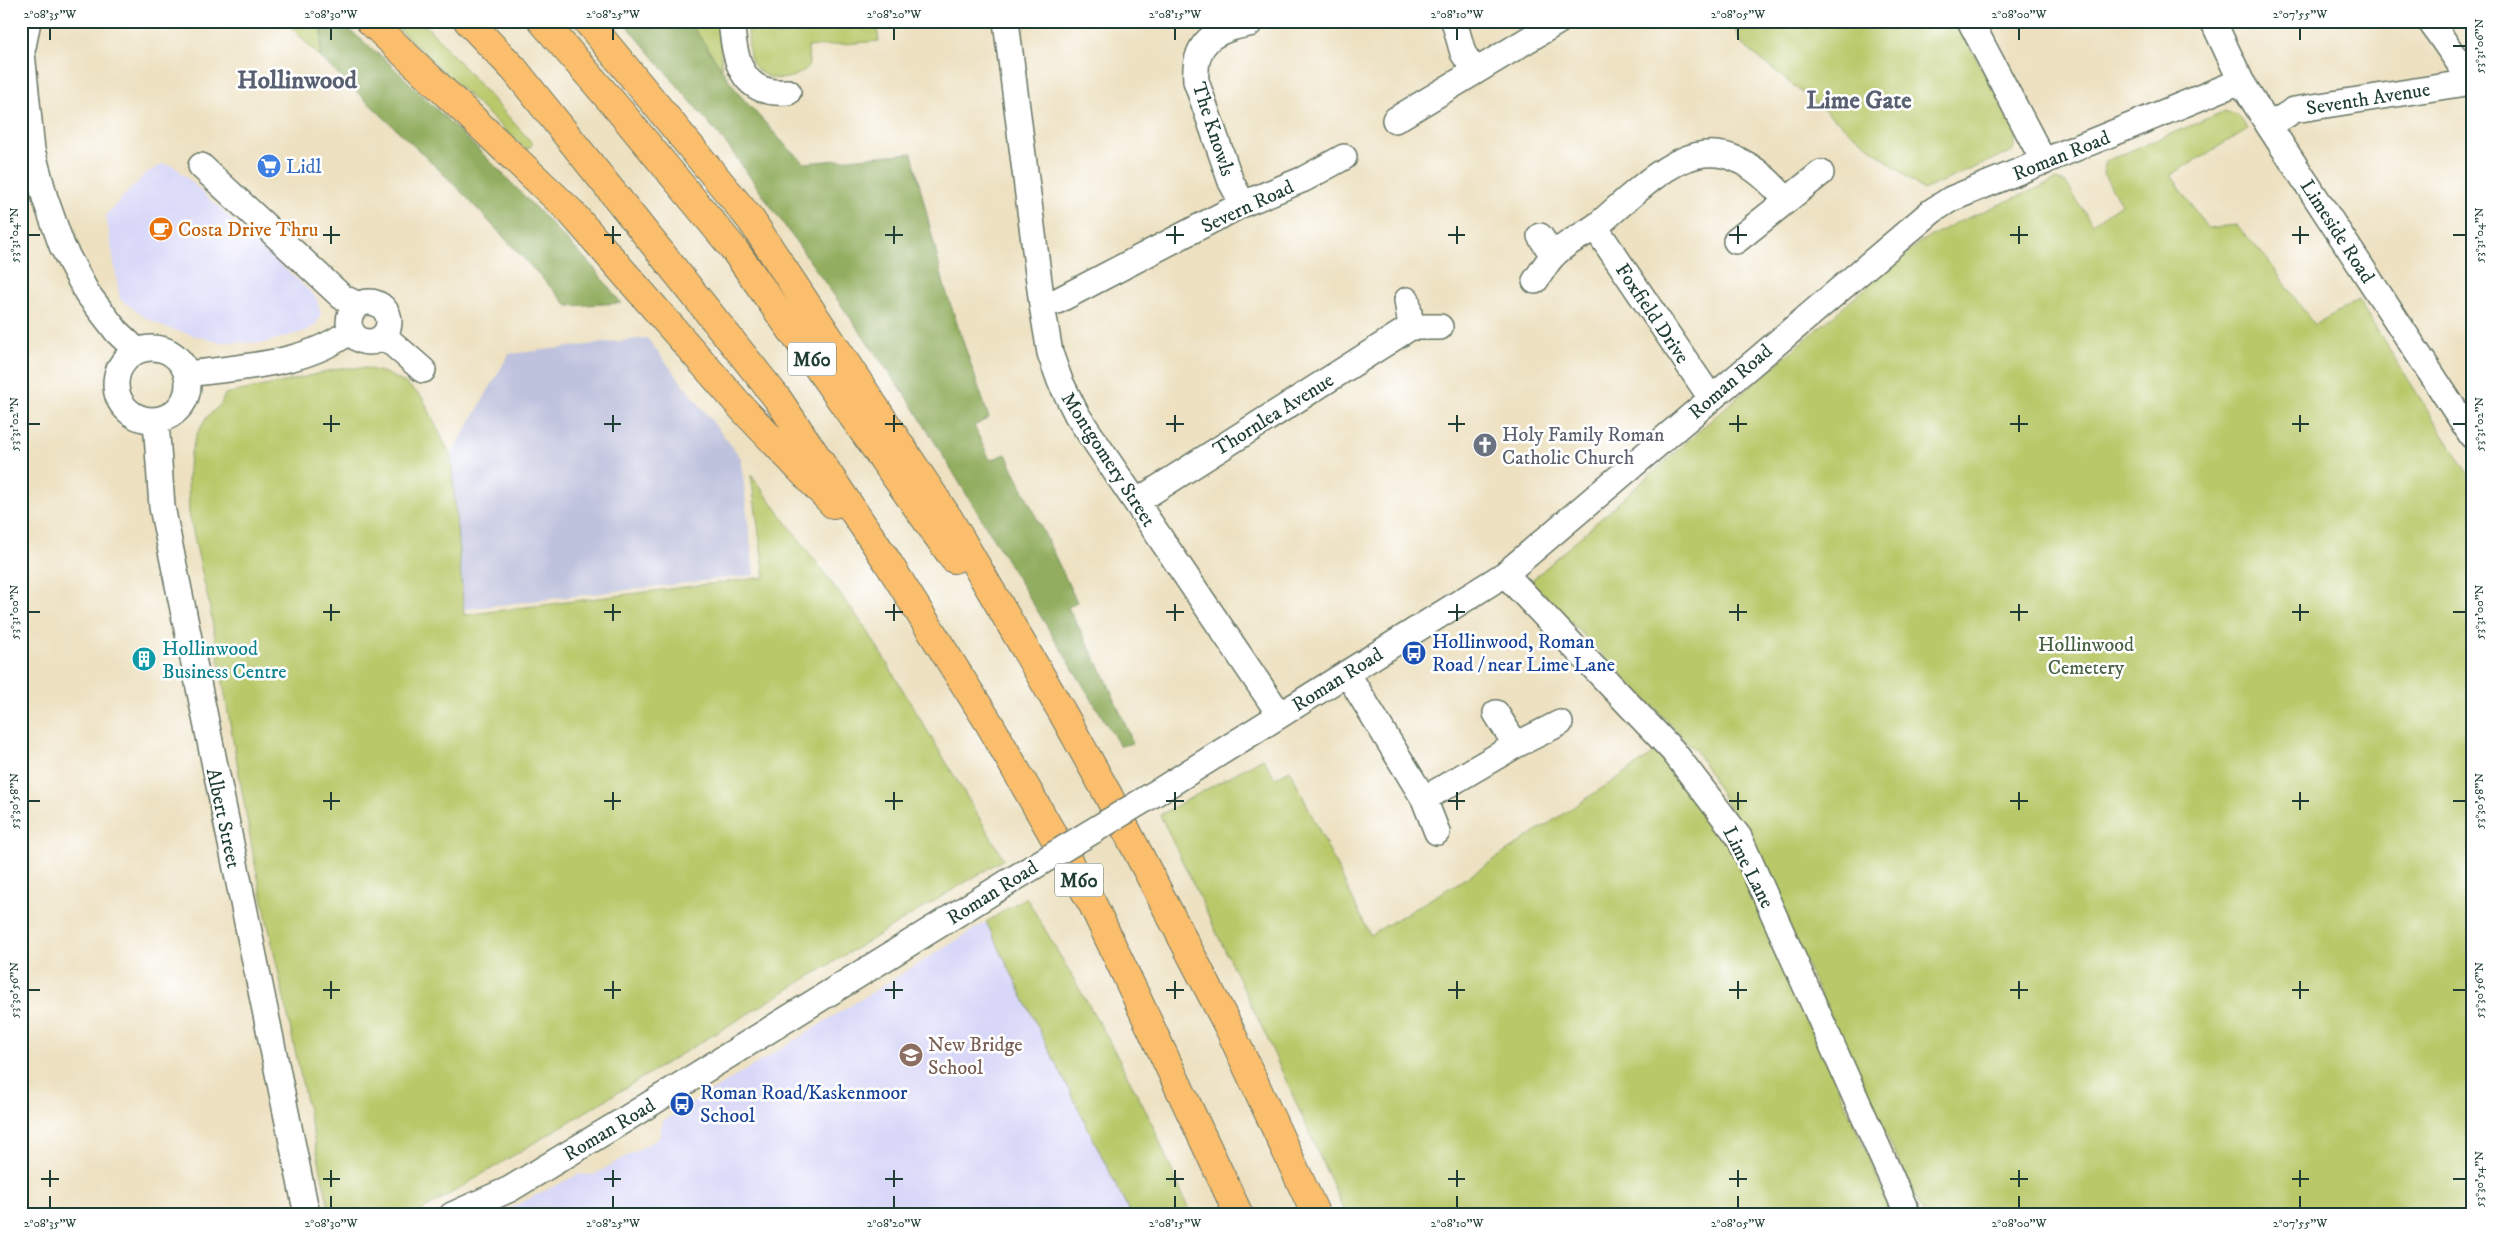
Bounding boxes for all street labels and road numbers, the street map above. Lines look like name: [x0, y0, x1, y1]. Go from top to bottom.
street label: Seventh Avenue: [2305, 77, 2432, 122]
street label: The Knowls: [1186, 79, 1240, 180]
street label: Roman Road: [2009, 126, 2114, 187]
street label: Severn Road: [1197, 175, 1298, 240]
street label: Limeside Road: [2294, 175, 2380, 288]
street label: Foxfield Drive: [1609, 259, 1694, 369]
street label: Roman Road: [1684, 339, 1778, 425]
road number: M60: [788, 342, 836, 376]
street label: Thornlea Avenue: [1209, 368, 1339, 462]
street label: Montgomery Street: [1055, 388, 1161, 532]
street label: Roman Road: [1288, 642, 1388, 718]
street label: Albert Street: [200, 766, 245, 871]
street label: Lime Lane: [1716, 823, 1779, 913]
street label: Roman Road: [943, 855, 1043, 931]
road number: M60: [1055, 864, 1103, 896]
street label: Roman Road: [559, 1093, 660, 1167]

